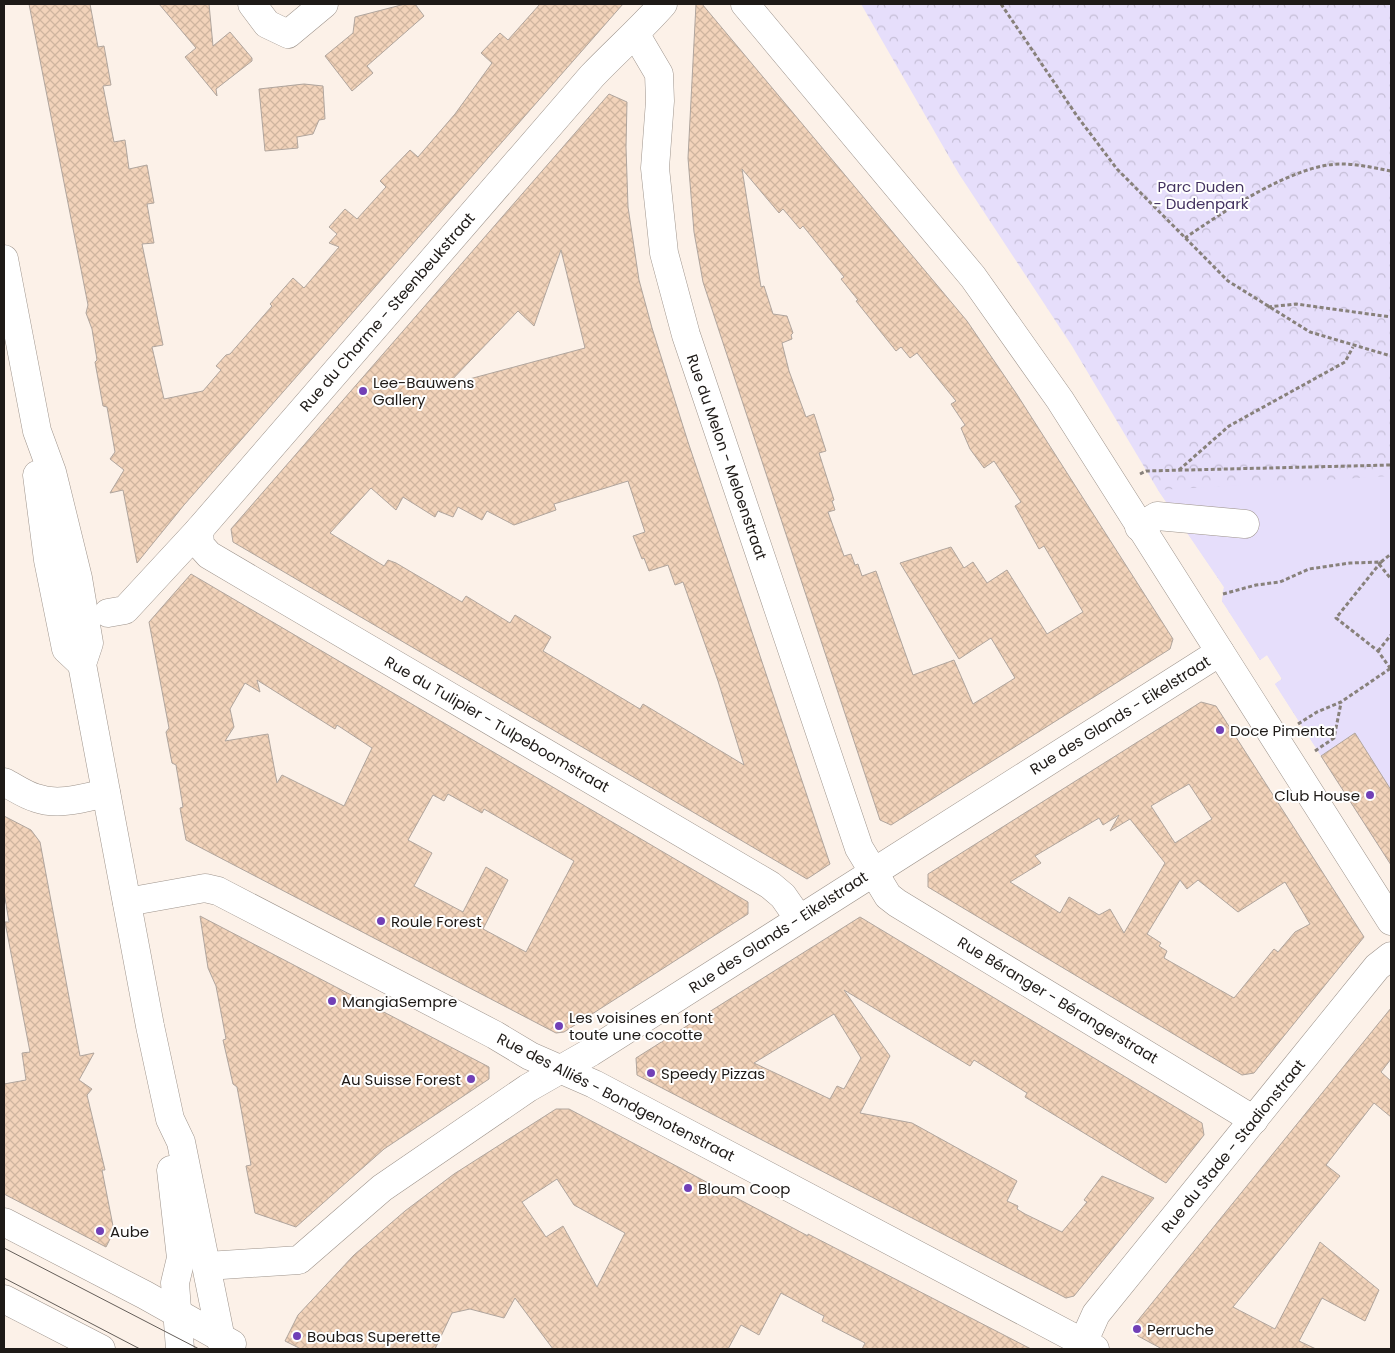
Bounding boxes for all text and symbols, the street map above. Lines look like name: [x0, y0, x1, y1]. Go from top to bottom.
park label: Parc Duden - Dudenpark: [1153, 176, 1249, 214]
street label: Rue du Charme - Steenbeukstraat: [295, 208, 479, 416]
street label: Rue du Melon - Meloenstraat: [682, 351, 772, 563]
place label: Lee-Bauwens Gallery: [373, 372, 474, 410]
marker: Lee-Bauwens Gallery: [357, 385, 369, 397]
street label: Rue du Tulipier - Tulpeboomstraat: [381, 651, 613, 797]
street label: Rue des Glands - Eikelstraat: [1026, 651, 1214, 779]
place label: Doce Pimenta: [1230, 720, 1335, 741]
marker: Doce Pimenta: [1214, 724, 1226, 736]
place label: Club House: [1274, 785, 1360, 806]
marker: Club House: [1364, 789, 1376, 801]
street label: Rue des Glands - Eikelstraat: [684, 866, 872, 998]
place label: Roule Forest: [391, 911, 482, 932]
marker: Roule Forest: [375, 915, 387, 927]
street label: Rue Béranger - Bérangerstraat: [954, 932, 1162, 1068]
place label: MangiaSempre: [342, 991, 457, 1012]
marker: MangiaSempre: [326, 995, 338, 1007]
place label: Les voisines en font toute une cocotte: [569, 1007, 713, 1045]
marker: Les voisines en font toute une cocotte: [553, 1020, 565, 1032]
street label: Rue des Alliés - Bondgenotenstraat: [494, 1028, 738, 1166]
street label: Rue du Stade - Stadionstraat: [1156, 1055, 1310, 1237]
place label: Speedy Pizzas: [661, 1063, 765, 1084]
marker: Speedy Pizzas: [645, 1067, 657, 1079]
place label: Au Suisse Forest: [341, 1069, 461, 1090]
marker: Au Suisse Forest: [465, 1073, 477, 1085]
place label: Bloum Coop: [698, 1178, 790, 1199]
marker: Bloum Coop: [682, 1182, 694, 1194]
place label: Aube: [110, 1221, 149, 1242]
marker: Aube: [94, 1225, 106, 1237]
place label: Perruche: [1147, 1319, 1214, 1340]
marker: Perruche: [1131, 1323, 1143, 1335]
place label: Boubas Superette: [307, 1326, 440, 1347]
marker: Boubas Superette: [291, 1330, 303, 1342]

